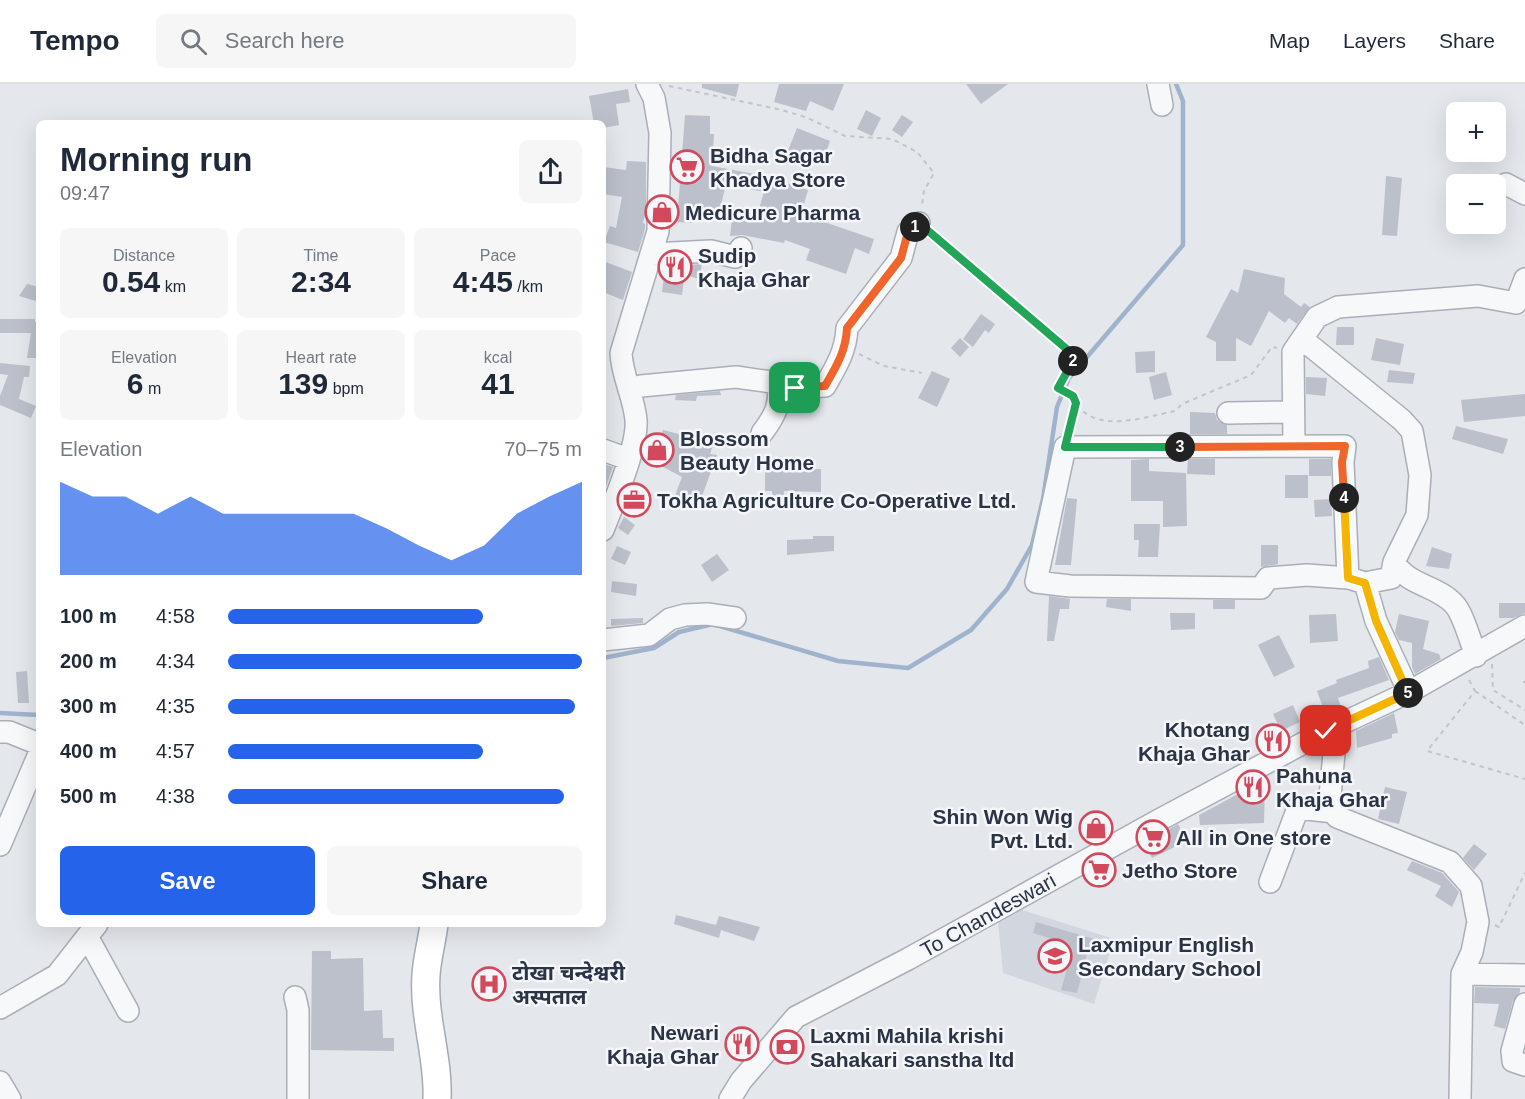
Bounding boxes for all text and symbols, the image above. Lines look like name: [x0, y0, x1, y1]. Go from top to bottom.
search box: [156, 14, 576, 68]
text: Tempo: [30, 25, 120, 56]
icon: search: [177, 25, 210, 58]
text: Search here: [225, 28, 345, 53]
text: Map: [1269, 29, 1310, 52]
text: Layers: [1343, 29, 1406, 52]
text: Share: [1439, 29, 1495, 52]
map controls: [1446, 102, 1506, 234]
button: +: [1446, 102, 1506, 162]
button: share: [519, 140, 582, 203]
text: Morning run: [60, 141, 252, 178]
place label: Bidha Sagar Khadya Store: [710, 144, 845, 191]
supermarket icon: Bidha Sagar Khadya Store: [669, 149, 705, 185]
button: −: [1446, 174, 1506, 234]
text: 09:47: [60, 182, 110, 204]
shop icon: Medicure Pharma: [644, 194, 680, 230]
place label: Medicure Pharma: [685, 201, 860, 224]
pin: 1: [900, 212, 930, 242]
text: 1: [911, 218, 919, 235]
place label: Sudip Khaja Ghar: [698, 244, 810, 291]
text: Distance: [113, 247, 175, 264]
text: Time: [304, 247, 338, 264]
text: Pace: [480, 247, 516, 264]
restaurant icon: Sudip Khaja Ghar: [657, 249, 693, 285]
text: 0.54: [102, 265, 160, 298]
text: 2:34: [291, 265, 351, 298]
text: 4:45: [453, 265, 513, 298]
text: km: [160, 278, 186, 295]
text: /km: [513, 278, 543, 295]
pin: 2: [1058, 346, 1088, 376]
text: Elevation: [111, 349, 177, 366]
text: Heart rate: [285, 349, 357, 366]
text: kcal: [484, 349, 512, 366]
text: 2: [1069, 352, 1077, 369]
pin: [769, 362, 820, 413]
text: 6: [127, 367, 143, 400]
text: 139: [278, 367, 328, 400]
text: 41: [481, 367, 515, 400]
icon: arrive: [778, 371, 811, 404]
text: m: [143, 380, 161, 397]
text: bpm: [328, 380, 364, 397]
place label: Blossom Beauty Home: [680, 427, 814, 474]
shop icon: Blossom Beauty Home: [639, 432, 675, 468]
pin: 3: [1165, 432, 1195, 462]
text: Elevation: [60, 438, 142, 460]
text: 70–75 m: [504, 438, 582, 460]
text: 3: [1176, 438, 1184, 455]
office icon: Tokha Agriculture Co-Operative Ltd.: [616, 482, 652, 518]
pin: 4: [1329, 483, 1359, 513]
place label: Tokha Agriculture Co-Operative Ltd.: [657, 489, 1016, 512]
text: 4: [1340, 489, 1348, 506]
text: 100 m: [60, 605, 117, 627]
text: 4:58: [156, 605, 195, 627]
text: 200 m: [60, 650, 117, 672]
text: 4:34: [156, 650, 195, 672]
pin: 5: [1393, 678, 1423, 708]
text: 5: [1404, 684, 1412, 701]
text: 300 m: [60, 695, 117, 717]
text: 4:35: [156, 695, 195, 717]
pin: [1300, 705, 1351, 756]
icon: check: [1309, 714, 1342, 747]
place label: Khotang Khaja Ghar: [1138, 718, 1250, 765]
restaurant icon: Khotang Khaja Ghar: [1255, 723, 1291, 759]
text: 400 m: [60, 740, 117, 762]
text: 4:57: [156, 740, 195, 762]
place label: Pahuna Khaja Ghar: [1276, 764, 1388, 811]
restaurant icon: Pahuna Khaja Ghar: [1235, 769, 1271, 805]
text: 500 m: [60, 785, 117, 807]
text: 4:38: [156, 785, 195, 807]
place label: Shin Won Wig Pvt. Ltd.: [932, 805, 1073, 852]
shop icon: Shin Won Wig Pvt. Ltd.: [1078, 810, 1114, 846]
supermarket icon: All in One store: [1135, 819, 1171, 855]
place label: All in One store: [1176, 826, 1331, 849]
button: Save: [60, 846, 315, 915]
button: Share: [327, 846, 582, 915]
supermarket icon: Jetho Store: [1081, 852, 1117, 888]
place label: Jetho Store: [1122, 859, 1238, 882]
street label: To Chandeswari: [917, 868, 1059, 962]
place label: Laxmipur English Secondary School: [1078, 933, 1261, 980]
school or university icon: Laxmipur English Secondary School: [1037, 938, 1073, 974]
place label: टोखा चन्देश्वरी अस्पताल: [512, 961, 626, 1008]
hospital icon: टोखा चन्देश्वरी अस्पताल: [471, 966, 507, 1002]
place label: Newari Khaja Ghar: [607, 1021, 719, 1068]
place label: Laxmi Mahila krishi Sahakari sanstha ltd: [810, 1024, 1014, 1071]
restaurant icon: Newari Khaja Ghar: [724, 1026, 760, 1062]
bank icon: Laxmi Mahila krishi Sahakari sanstha ltd: [769, 1029, 805, 1065]

